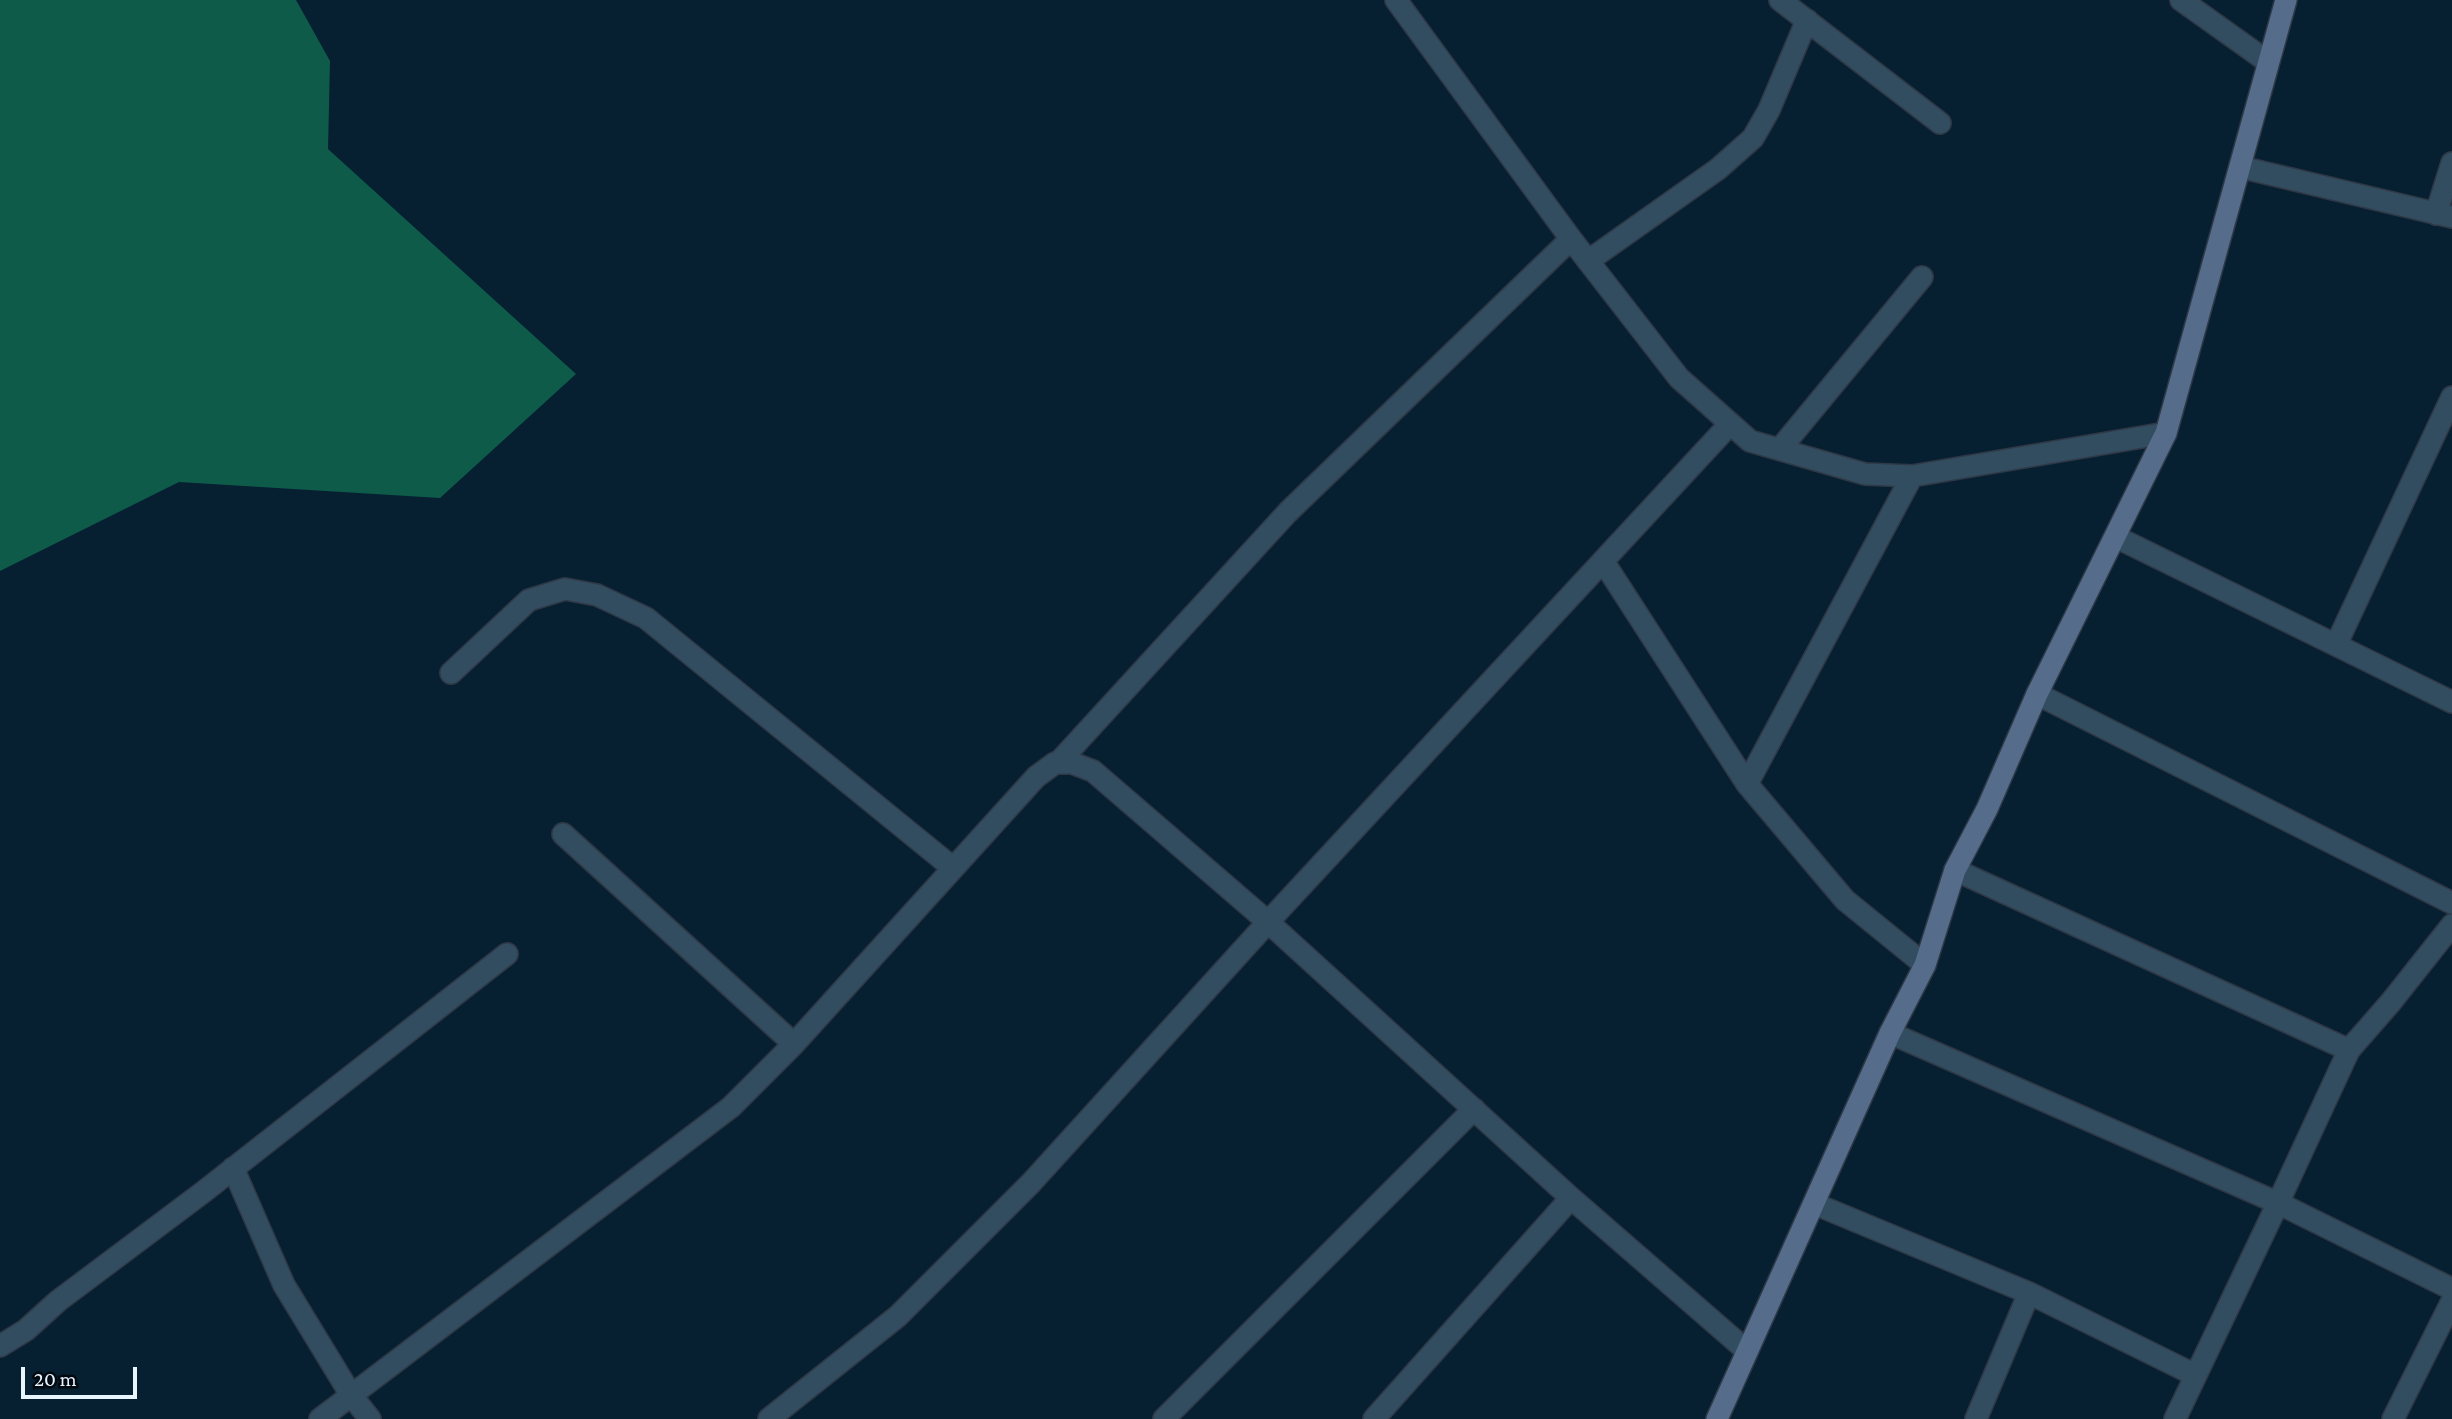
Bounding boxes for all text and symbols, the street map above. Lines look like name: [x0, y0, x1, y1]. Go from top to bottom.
scale bar: [24, 1352, 140, 1396]
text: 20 m: [34, 1367, 77, 1391]

